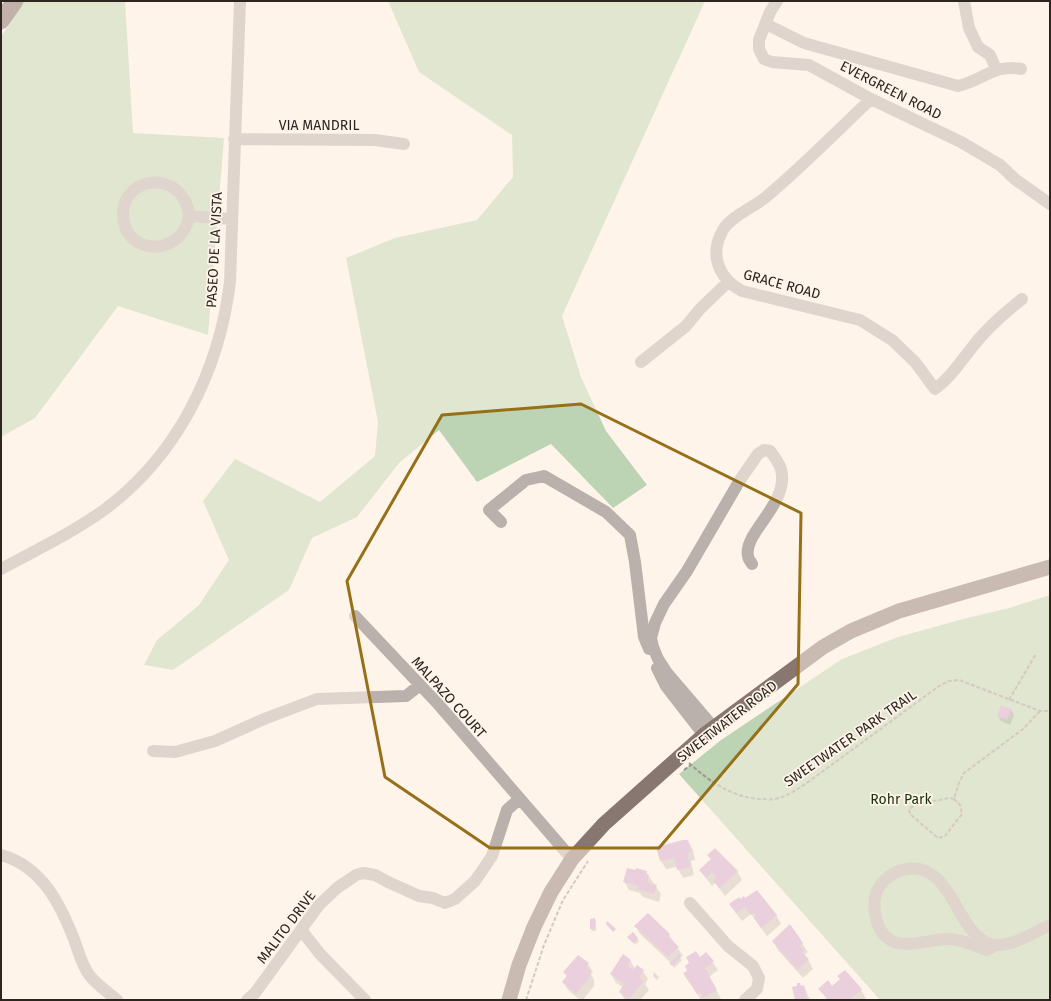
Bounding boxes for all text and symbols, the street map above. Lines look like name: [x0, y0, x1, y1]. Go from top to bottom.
street label: EVERGREEN ROAD: [837, 58, 944, 123]
street label: VIA MANDRIL: [279, 117, 359, 134]
street label: PASEO DE LA VISTA: [203, 191, 226, 309]
street label: GRACE ROAD: [741, 266, 822, 303]
street label: MALPAZO COURT: [408, 653, 490, 742]
street label: SWEETWATER ROAD: [674, 677, 781, 766]
street label: SWEETWATER PARK TRAIL: [781, 686, 920, 791]
park label: Rohr Park: [870, 791, 932, 808]
street label: MALITO DRIVE: [253, 887, 319, 967]

